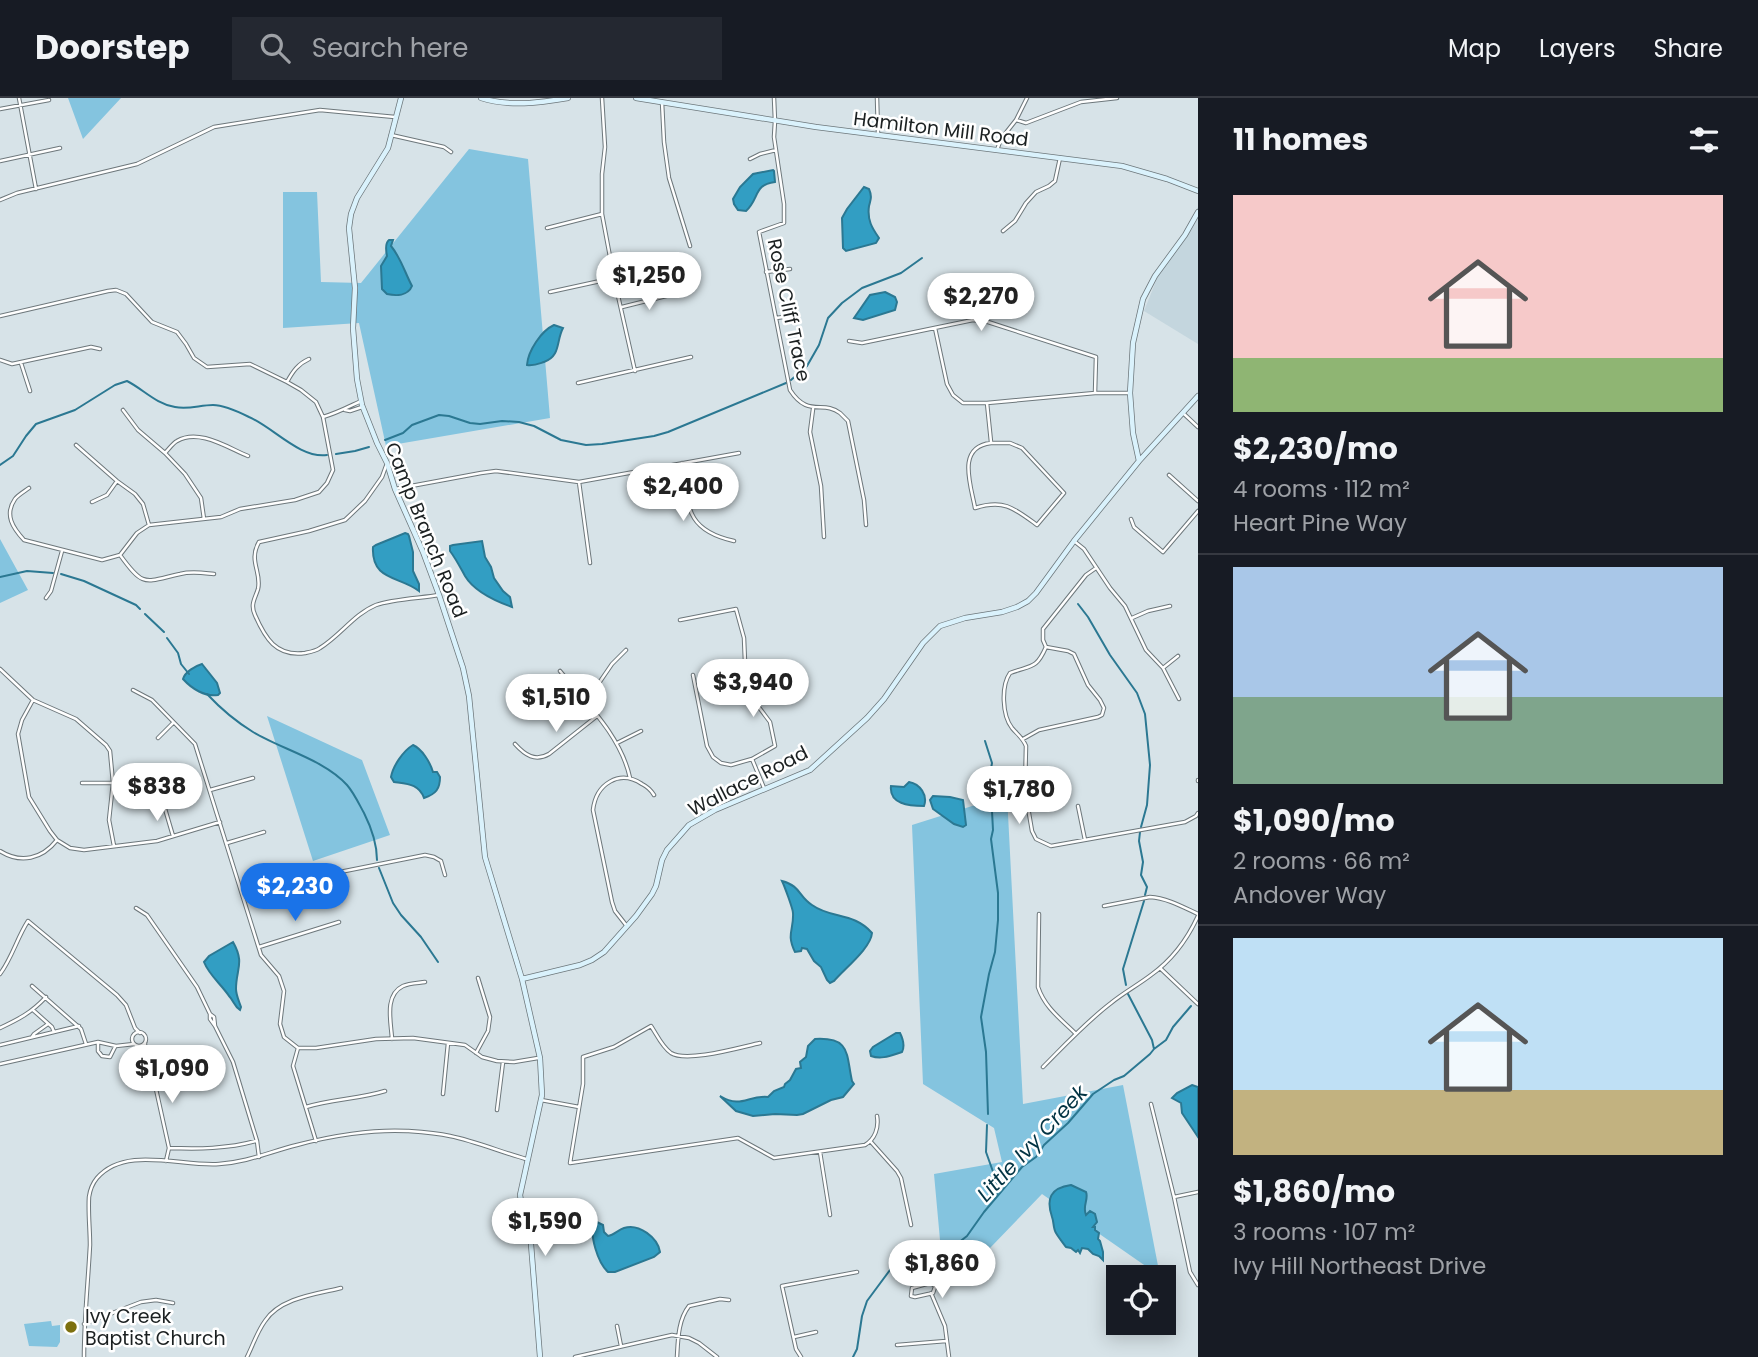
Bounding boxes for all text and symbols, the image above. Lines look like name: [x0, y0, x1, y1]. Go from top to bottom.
search box: [232, 17, 722, 80]
text: Doorstep: [35, 24, 190, 71]
icon: search: [256, 29, 294, 67]
text: Search here: [312, 30, 468, 66]
text: Map: [1448, 32, 1501, 65]
text: Layers: [1539, 32, 1615, 65]
text: Share: [1653, 32, 1723, 65]
street label: Hamilton Mill Road: [852, 105, 1030, 153]
text: 11 homes: [1233, 118, 1368, 161]
icon: filters: [1685, 121, 1723, 159]
street label: Rose Cliff Trace: [761, 236, 817, 384]
icon: home: [1415, 241, 1541, 367]
pin: $1,250: [592, 252, 706, 312]
text: $1,250: [612, 259, 686, 291]
pin: $2,270: [924, 274, 1038, 333]
text: $2,270: [943, 280, 1019, 312]
text: $2,230/mo: [1233, 427, 1398, 470]
street label: Camp Branch Road: [378, 438, 474, 622]
pin: $2,400: [626, 464, 740, 523]
text: $2,400: [643, 470, 723, 502]
text: 4 rooms · 112 m²: [1233, 473, 1410, 505]
text: Heart Pine Way: [1233, 507, 1407, 539]
icon: home: [1415, 613, 1541, 739]
pin: $3,940: [696, 660, 810, 719]
text: $3,940: [713, 666, 793, 698]
pin: $1,510: [499, 674, 613, 734]
text: $1,510: [522, 681, 590, 713]
street label: Wallace Road: [683, 739, 813, 823]
pin: $838: [116, 764, 198, 823]
pin: $1,780: [962, 766, 1076, 826]
text: $838: [128, 770, 186, 802]
text: $1,780: [983, 773, 1055, 805]
text: $1,090/mo: [1233, 799, 1395, 842]
text: 2 rooms · 66 m²: [1233, 845, 1410, 877]
pin: $2,230: [238, 864, 352, 923]
text: $2,230: [257, 870, 333, 902]
text: Andover Way: [1233, 879, 1386, 911]
icon: home: [1415, 984, 1541, 1110]
pin: $1,090: [115, 1046, 229, 1105]
text: $1,090: [135, 1052, 209, 1084]
water label: Little Ivy Creek: [970, 1077, 1095, 1208]
text: $1,860/mo: [1233, 1170, 1395, 1213]
pin: $1,590: [488, 1198, 602, 1258]
text: $1,590: [508, 1205, 582, 1237]
text: 3 rooms · 107 m²: [1233, 1216, 1415, 1248]
pin: $1,860: [885, 1240, 999, 1300]
text: $1,860: [905, 1247, 979, 1279]
text: Ivy Hill Northeast Drive: [1233, 1250, 1486, 1282]
map controls: [1106, 1265, 1176, 1335]
button: locate: [1106, 1265, 1176, 1335]
place label: Ivy Creek Baptist Church: [85, 1303, 226, 1352]
marker: Ivy Creek Baptist Church: [63, 1319, 79, 1335]

